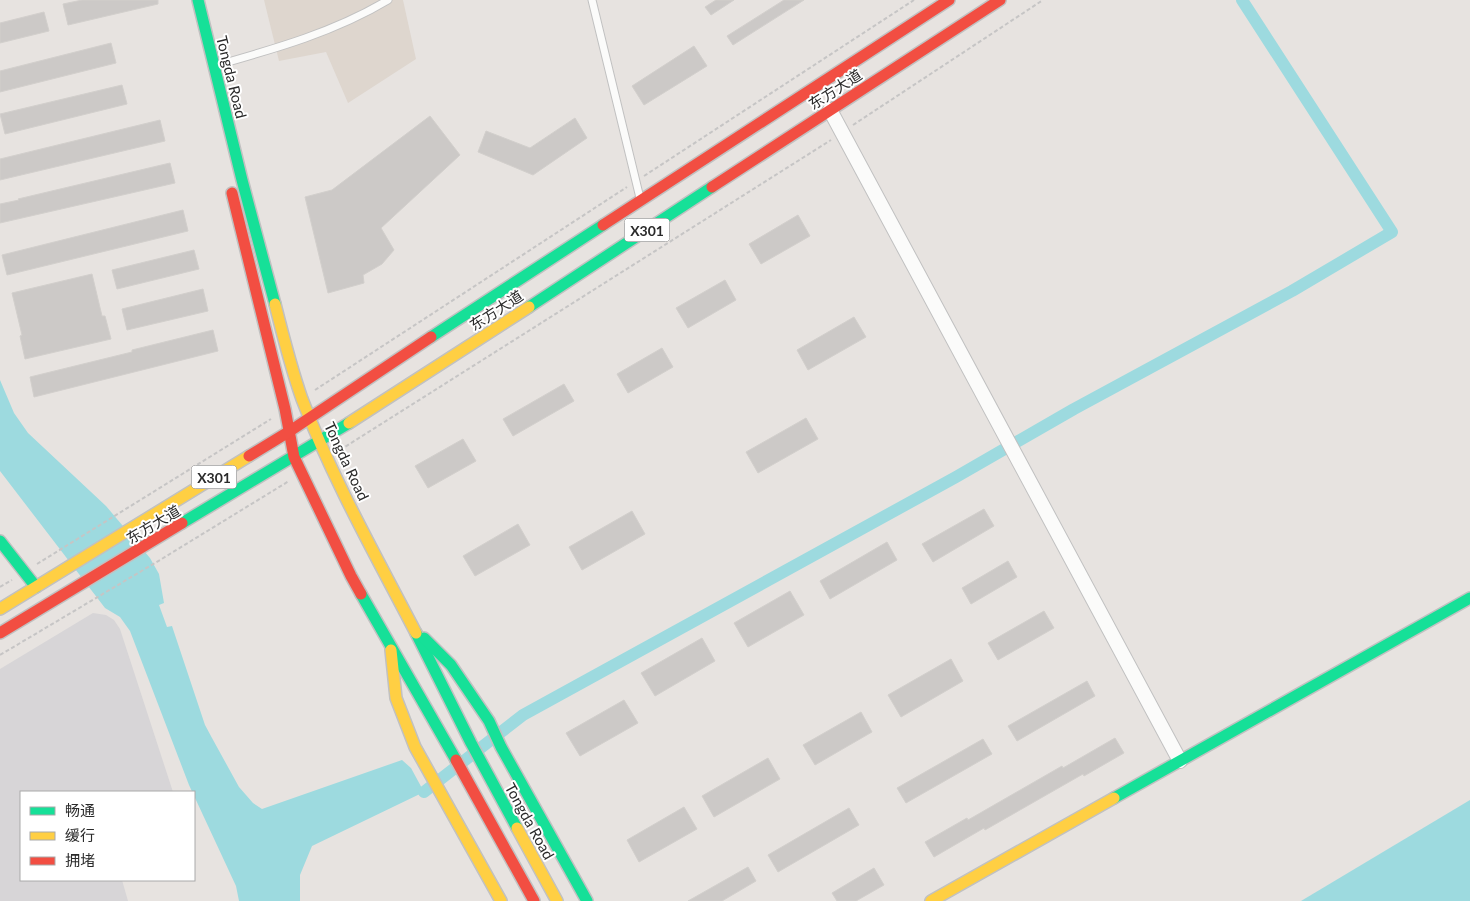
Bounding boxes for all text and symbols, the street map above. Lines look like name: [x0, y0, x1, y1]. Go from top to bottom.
street label: Tongda Road: [213, 34, 251, 120]
street label: 东方大道: [805, 65, 865, 113]
road number: X301: [624, 218, 670, 242]
street label: 东方大道: [466, 286, 526, 334]
street label: Tongda Road: [321, 419, 373, 503]
road number: X301: [192, 466, 236, 488]
street label: 东方大道: [123, 501, 183, 547]
street label: Tongda Road: [502, 780, 558, 862]
legend: [20, 791, 195, 881]
text: 畅通: [65, 801, 95, 819]
text: 缓行: [65, 826, 95, 844]
text: 拥堵: [65, 851, 95, 869]

